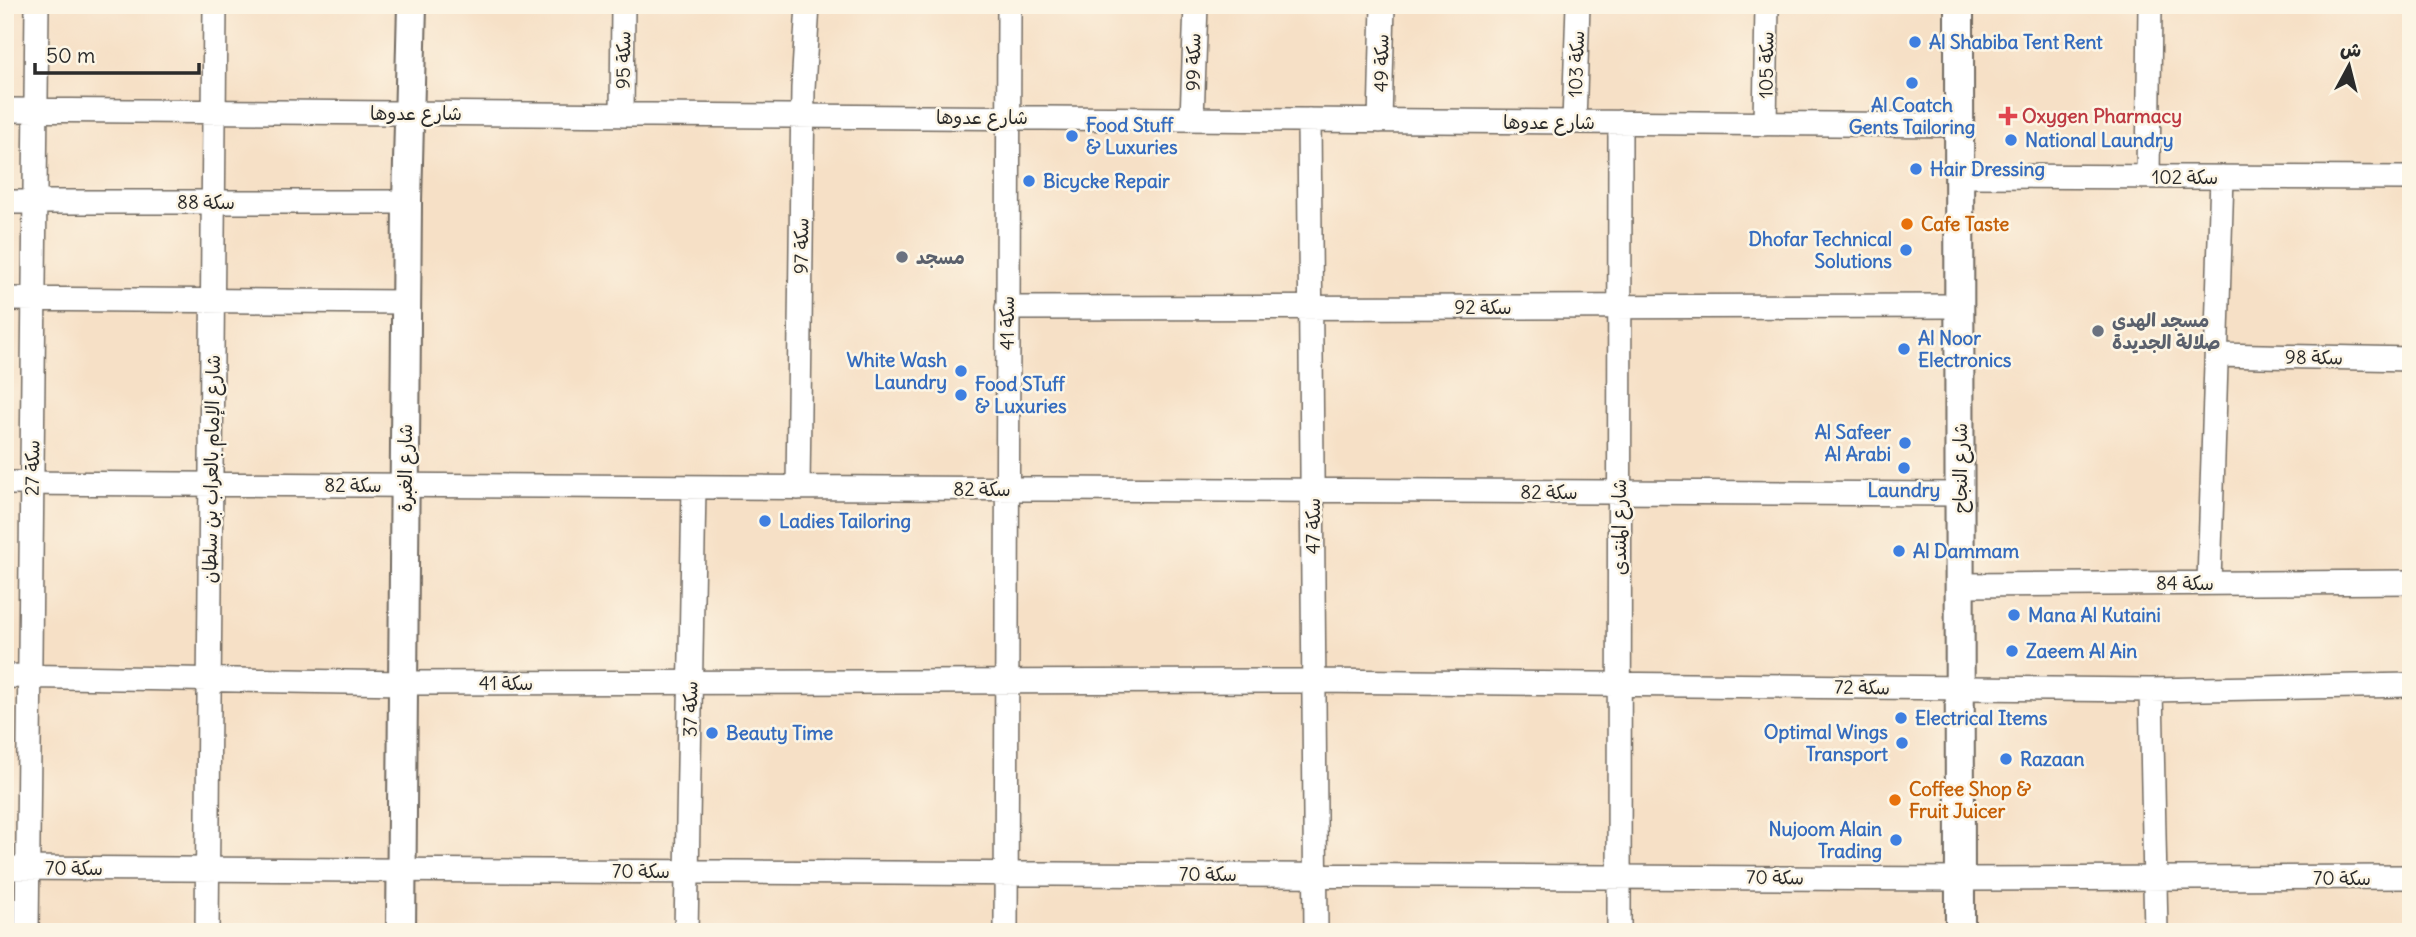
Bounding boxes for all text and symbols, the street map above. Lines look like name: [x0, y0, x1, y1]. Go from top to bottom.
street label: سكة 103: [1563, 30, 1589, 98]
place label: Al Shabiba Tent Rent: [1929, 30, 2103, 54]
street label: سكة 95: [610, 31, 636, 89]
street label: سكة 105: [1753, 31, 1779, 99]
scale bar: [35, 32, 200, 76]
north arrow: [2314, 32, 2384, 102]
street label: سكة 99: [1180, 33, 1206, 91]
street label: سكة 49: [1368, 34, 1394, 92]
marker: Al Shabiba Tent Rent: [1907, 34, 1923, 50]
text: ش: [2339, 36, 2363, 62]
text: 50 m: [46, 42, 95, 69]
marker: Al Coatch Gents Tailoring: [1904, 75, 1920, 91]
place label: Al Coatch Gents Tailoring: [1849, 93, 1975, 139]
street label: شارع عدوها: [370, 101, 462, 127]
place label: Oxygen Pharmacy: [2022, 104, 2182, 128]
street label: شارع عدوها: [936, 105, 1028, 131]
marker: Oxygen Pharmacy: [2000, 108, 2016, 124]
street label: شارع عدوها: [1503, 110, 1595, 136]
place label: Food Stuff & Luxuries: [1086, 113, 1178, 159]
marker: Food Stuff & Luxuries: [1064, 128, 1080, 144]
place label: National Laundry: [2025, 128, 2174, 152]
marker: National Laundry: [2003, 132, 2019, 148]
place label: Hair Dressing: [1930, 157, 2045, 181]
marker: Hair Dressing: [1908, 161, 1924, 177]
street label: سكة 102: [2152, 165, 2218, 189]
place label: Bicycke Repair: [1043, 169, 1170, 193]
marker: Bicycke Repair: [1021, 173, 1037, 189]
street label: سكة 88: [177, 190, 235, 214]
place label: Cafe Taste: [1921, 212, 2009, 236]
marker: Cafe Taste: [1899, 216, 1915, 232]
street label: سكة 97: [789, 218, 813, 274]
place label: Dhofar Technical Solutions: [1749, 227, 1892, 273]
marker: Dhofar Technical Solutions: [1898, 242, 1914, 258]
place label: مسجد: [916, 245, 965, 269]
marker: مسجد: [894, 249, 910, 265]
street label: سكة 92: [1454, 295, 1512, 319]
street label: سكة 41: [995, 296, 1019, 350]
place label: مسجد الهدى صلالة الجديدة: [2112, 308, 2221, 354]
marker: مسجد الهدى صلالة الجديدة: [2090, 323, 2106, 339]
place label: Al Noor Electronics: [1918, 326, 2012, 372]
marker: Al Noor Electronics: [1896, 341, 1912, 357]
street label: سكة 98: [2285, 344, 2343, 370]
place label: White Wash Laundry: [846, 348, 947, 394]
street label: شارع الإمام بالعراب بن سلطان: [197, 354, 228, 584]
marker: White Wash Laundry: [953, 363, 969, 379]
place label: Food STuff & Luxuries: [975, 372, 1067, 418]
marker: Food STuff & Luxuries: [953, 387, 969, 403]
place label: Al Safeer Al Arabi: [1815, 420, 1891, 466]
street label: شارع النجاح: [1948, 423, 1974, 513]
street label: شارع الغبرة: [393, 424, 419, 512]
marker: Al Safeer Al Arabi: [1897, 435, 1913, 451]
street label: سكة 27: [20, 440, 44, 496]
marker: Laundry: [1896, 460, 1912, 476]
street label: سكة 82: [324, 473, 382, 497]
street label: سكة 82: [953, 477, 1011, 501]
place label: Laundry: [1868, 478, 1940, 502]
street label: شارع المنتدى: [1607, 479, 1633, 575]
street label: سكة 82: [1520, 480, 1578, 504]
street label: سكة 47: [1301, 498, 1325, 554]
place label: Ladies Tailoring: [779, 509, 911, 533]
marker: Ladies Tailoring: [757, 513, 773, 529]
place label: Al Dammam: [1913, 539, 2019, 563]
marker: Al Dammam: [1891, 543, 1907, 559]
street label: سكة 84: [2156, 571, 2214, 595]
place label: Mana Al Kutaini: [2028, 603, 2161, 627]
marker: Mana Al Kutaini: [2006, 607, 2022, 623]
place label: Zaeem Al Ain: [2026, 639, 2137, 663]
marker: Zaeem Al Ain: [2004, 643, 2020, 659]
street label: سكة 41: [479, 671, 533, 695]
street label: سكة 72: [1834, 675, 1890, 699]
street label: سكة 37: [678, 681, 702, 737]
place label: Electrical Items: [1915, 706, 2048, 730]
marker: Electrical Items: [1893, 710, 1909, 726]
place label: Optimal Wings Transport: [1764, 720, 1889, 766]
place label: Beauty Time: [726, 721, 833, 745]
marker: Beauty Time: [704, 725, 720, 741]
marker: Optimal Wings Transport: [1894, 735, 1910, 751]
place label: Razaan: [2020, 747, 2084, 771]
marker: Razaan: [1998, 751, 2014, 767]
place label: Coffee Shop & Fruit Juicer: [1909, 777, 2031, 823]
marker: Coffee Shop & Fruit Juicer: [1887, 792, 1903, 808]
place label: Nujoom Alain Trading: [1769, 817, 1882, 863]
marker: Nujoom Alain Trading: [1888, 832, 1904, 848]
street label: سكة 70: [45, 856, 103, 880]
street label: سكة 70: [612, 859, 670, 883]
street label: سكة 70: [1179, 862, 1237, 886]
street label: سكة 70: [1746, 864, 1804, 890]
street label: سكة 70: [2313, 866, 2371, 890]

